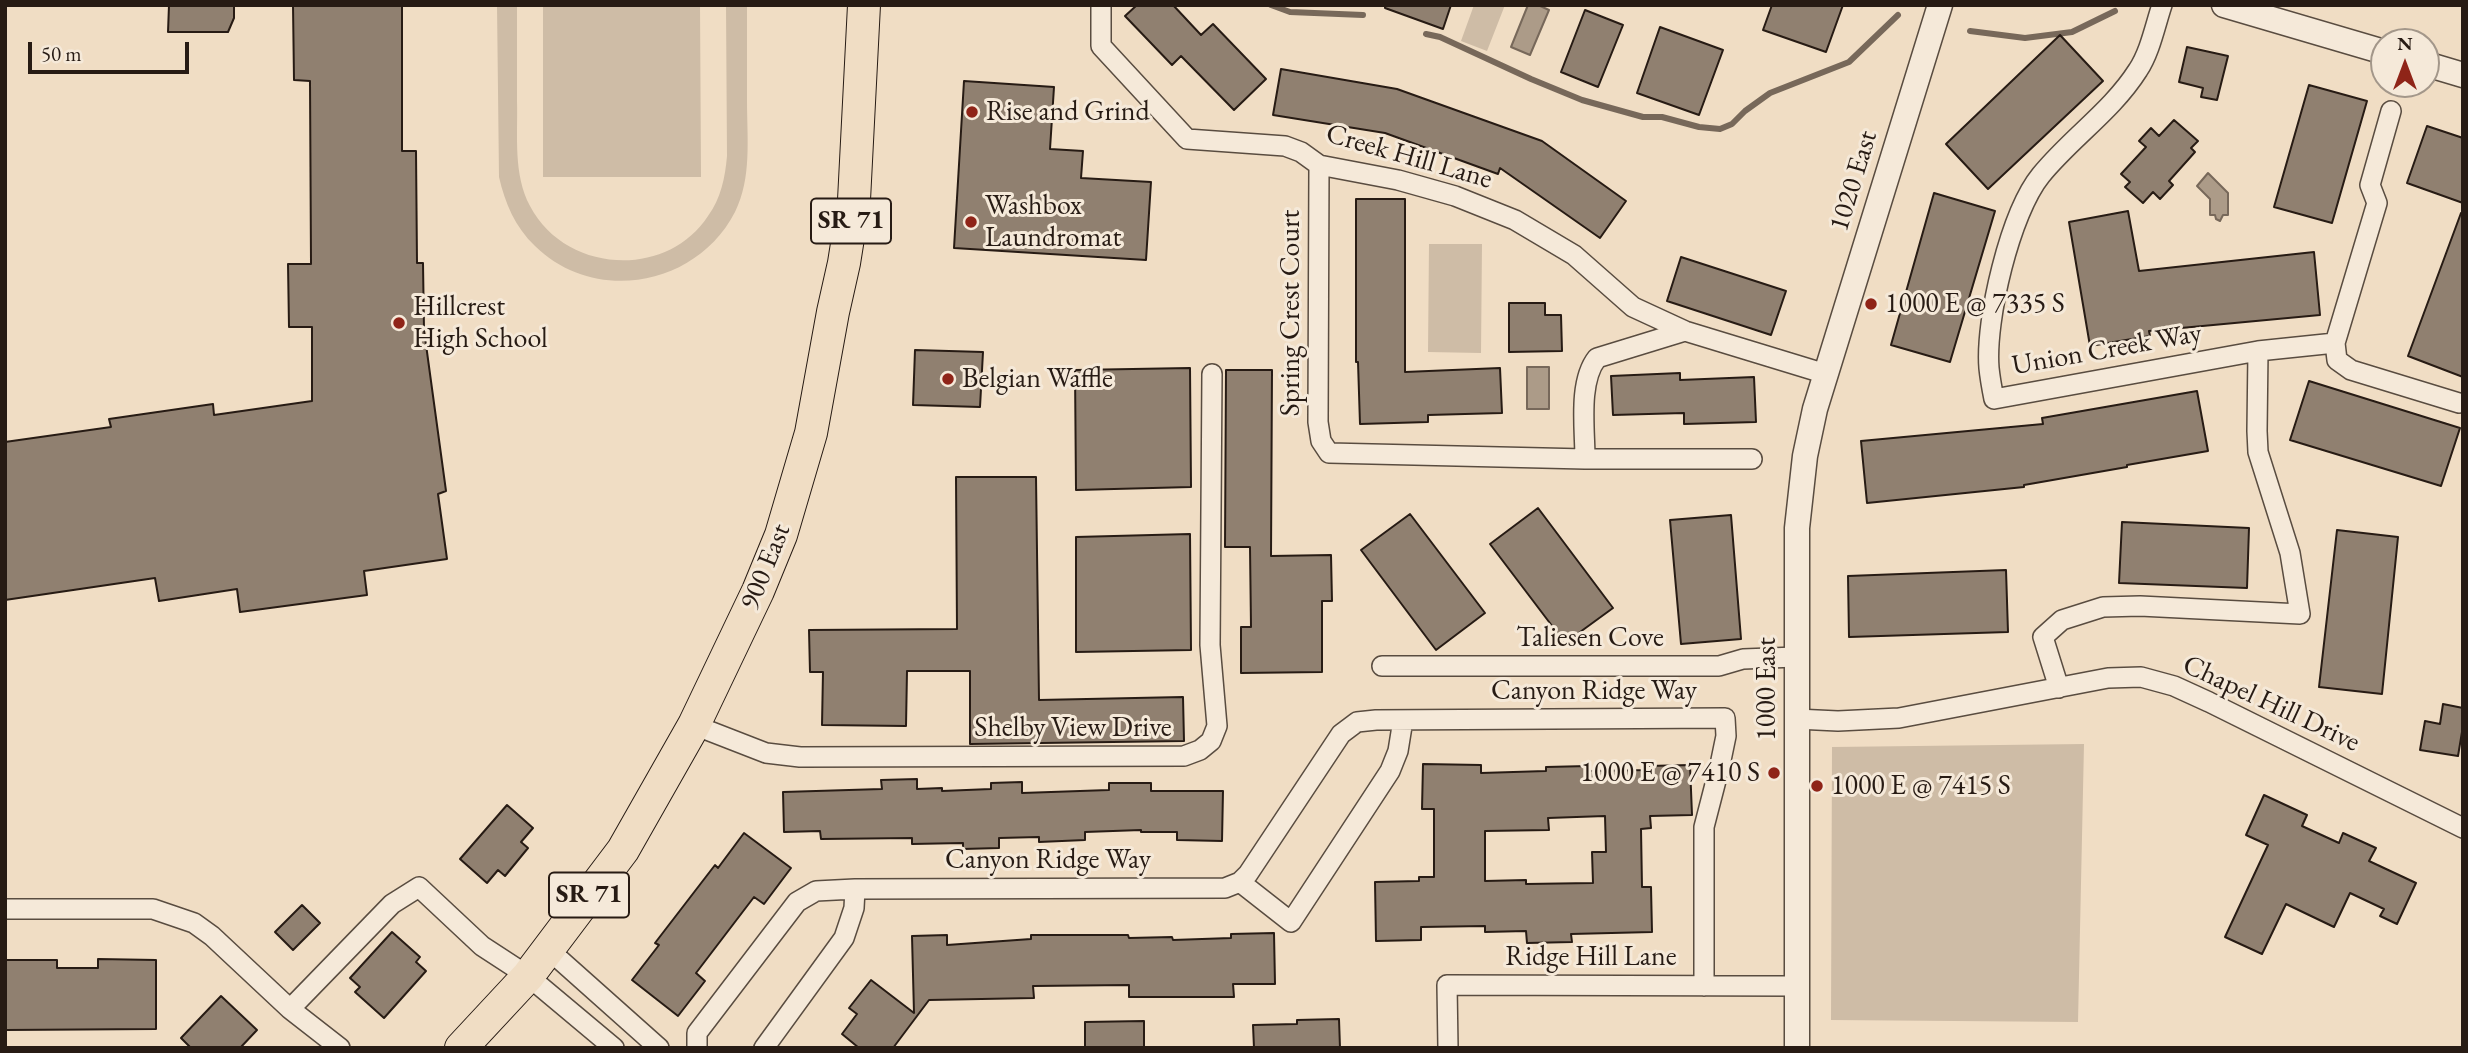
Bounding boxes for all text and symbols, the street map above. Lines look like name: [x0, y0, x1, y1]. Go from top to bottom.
scale bar: [32, 28, 192, 72]
north arrow: [2370, 28, 2440, 98]
text: N: [2397, 31, 2413, 56]
text: 50 m: [41, 40, 82, 67]
place label: Rise and Grind: [986, 95, 1150, 129]
marker: Rise and Grind: [964, 104, 980, 120]
street label: Creek Hill Lane: [1322, 117, 1496, 197]
street label: 1020 East: [1823, 127, 1885, 235]
place label: Washbox Laundromat: [985, 189, 1121, 255]
road number: SR 71: [811, 198, 891, 244]
street label: Spring Crest Court: [1274, 210, 1308, 416]
marker: Washbox Laundromat: [963, 214, 979, 230]
place label: 1000 E @ 7335 S: [1885, 287, 2065, 321]
place label: Hillcrest High School: [413, 290, 548, 356]
marker: 1000 E @ 7335 S: [1863, 296, 1879, 312]
marker: Hillcrest High School: [391, 315, 407, 331]
street label: Union Creek Way: [2010, 317, 2204, 383]
place label: Belgian Waffle: [962, 362, 1113, 396]
marker: Belgian Waffle: [940, 371, 956, 387]
street label: 900 East: [734, 519, 798, 615]
street label: Taliesen Cove: [1516, 621, 1664, 655]
street label: 1000 East: [1750, 637, 1784, 741]
street label: Chapel Hill Drive: [2177, 648, 2365, 760]
street label: Canyon Ridge Way: [1491, 674, 1697, 708]
street label: Shelby View Drive: [974, 711, 1172, 745]
place label: 1000 E @ 7410 S: [1580, 756, 1760, 790]
marker: 1000 E @ 7410 S: [1766, 765, 1782, 781]
place label: 1000 E @ 7415 S: [1831, 769, 2011, 803]
marker: 1000 E @ 7415 S: [1809, 778, 1825, 794]
street label: Canyon Ridge Way: [945, 843, 1151, 877]
road number: SR 71: [549, 873, 629, 918]
street label: Ridge Hill Lane: [1505, 940, 1677, 974]

